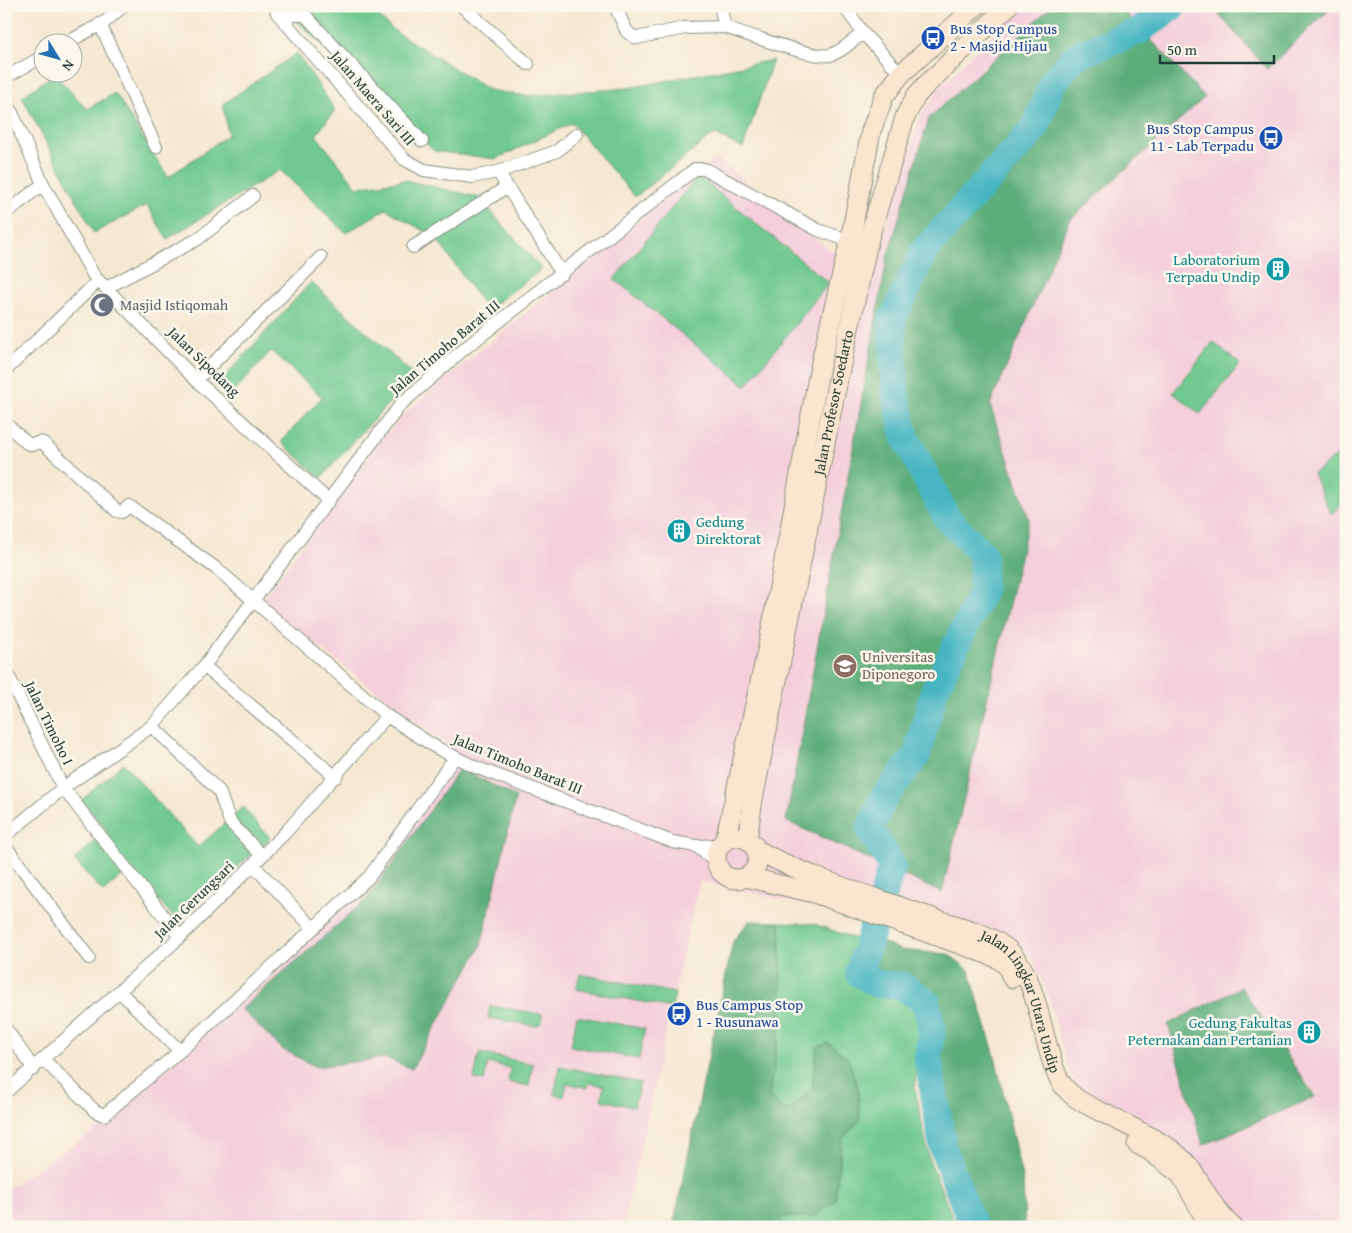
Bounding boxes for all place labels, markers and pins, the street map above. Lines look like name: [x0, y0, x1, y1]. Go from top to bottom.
place label: Bus Stop Campus 2 - Masjid Hijau: [950, 18, 1057, 56]
bus stop icon: Bus Stop Campus 2 - Masjid Hijau: [920, 25, 946, 51]
place label: Bus Stop Campus 11 - Lab Terpadu: [1147, 118, 1255, 156]
bus stop icon: Bus Stop Campus 11 - Lab Terpadu: [1258, 125, 1284, 151]
place label: Laboratorium Terpadu Undip: [1166, 249, 1261, 287]
building icon: Laboratorium Terpadu Undip: [1265, 256, 1291, 282]
mosque icon: Masjid Istiqomah: [89, 292, 115, 318]
place label: Masjid Istiqomah: [120, 294, 229, 315]
place label: Gedung Direktorat: [696, 511, 762, 549]
building icon: Gedung Direktorat: [666, 518, 692, 544]
place label: Universitas Diponegoro: [862, 646, 936, 684]
school or university icon: Universitas Diponegoro: [832, 653, 858, 679]
place label: Bus Campus Stop 1 - Rusunawa: [696, 994, 803, 1032]
bus stop icon: Bus Campus Stop 1 - Rusunawa: [666, 1001, 692, 1027]
place label: Gedung Fakultas Peternakan dan Pertanian: [1128, 1012, 1293, 1050]
building icon: Gedung Fakultas Peternakan dan Pertanian: [1296, 1019, 1322, 1045]

